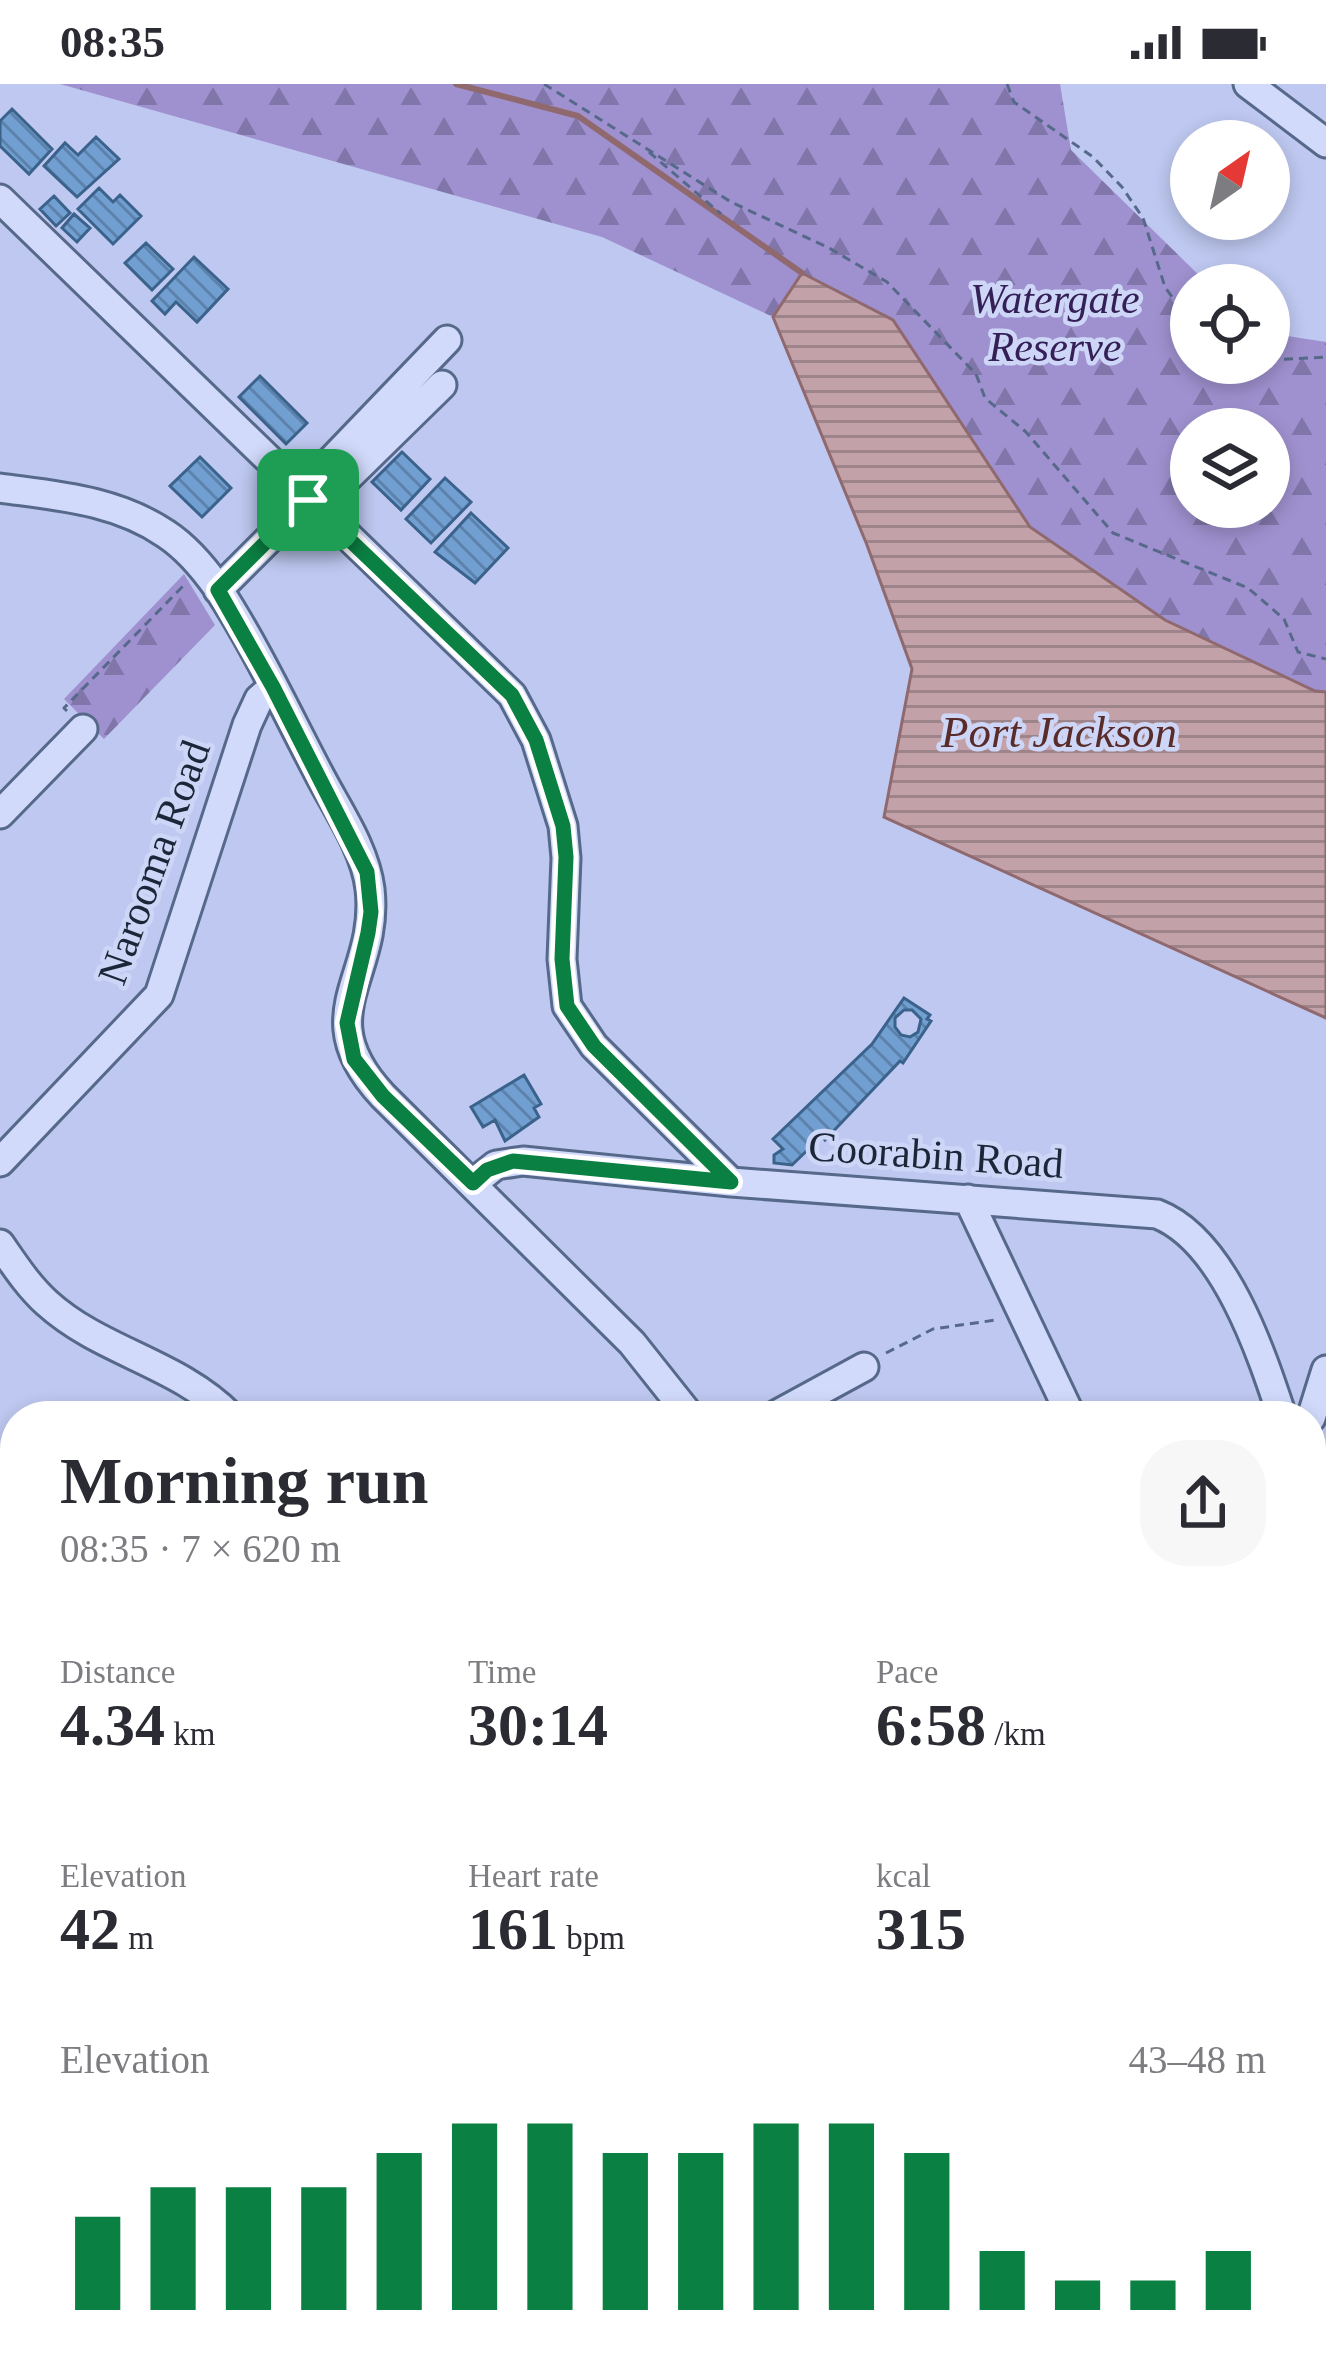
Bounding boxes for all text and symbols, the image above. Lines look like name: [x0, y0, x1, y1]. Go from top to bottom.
text: 08:35: [60, 17, 165, 67]
north arrow: [1170, 120, 1290, 240]
map controls: [1170, 120, 1290, 528]
button: locate: [1170, 264, 1290, 384]
park label: Watergate Reserve: [970, 276, 1140, 370]
button: layers: [1170, 408, 1290, 528]
pin: [257, 449, 359, 551]
icon: arrive: [275, 467, 341, 533]
water label: Port Jackson: [940, 707, 1177, 757]
street label: Narooma Road: [89, 734, 219, 990]
street label: Coorabin Road: [807, 1123, 1065, 1187]
button: share: [1140, 1440, 1266, 1566]
text: Morning run: [60, 1444, 429, 1517]
text: 08:35 · 7 × 620 m: [60, 1527, 341, 1570]
text: Distance: [60, 1654, 175, 1690]
text: Time: [468, 1654, 536, 1690]
text: Pace: [876, 1654, 938, 1690]
text: 4.34: [60, 1692, 165, 1758]
text: 30:14: [468, 1692, 608, 1758]
text: 6:58: [876, 1692, 986, 1758]
text: km: [165, 1716, 215, 1752]
text: /km: [986, 1716, 1046, 1752]
text: Elevation: [60, 1858, 186, 1894]
text: Heart rate: [468, 1858, 599, 1894]
text: kcal: [876, 1858, 931, 1894]
text: 42: [60, 1896, 120, 1962]
text: 161: [468, 1896, 558, 1962]
text: 315: [876, 1896, 966, 1962]
text: m: [120, 1920, 154, 1956]
text: bpm: [558, 1920, 625, 1956]
text: Elevation: [60, 2038, 209, 2081]
text: 43–48 m: [1128, 2038, 1266, 2081]

